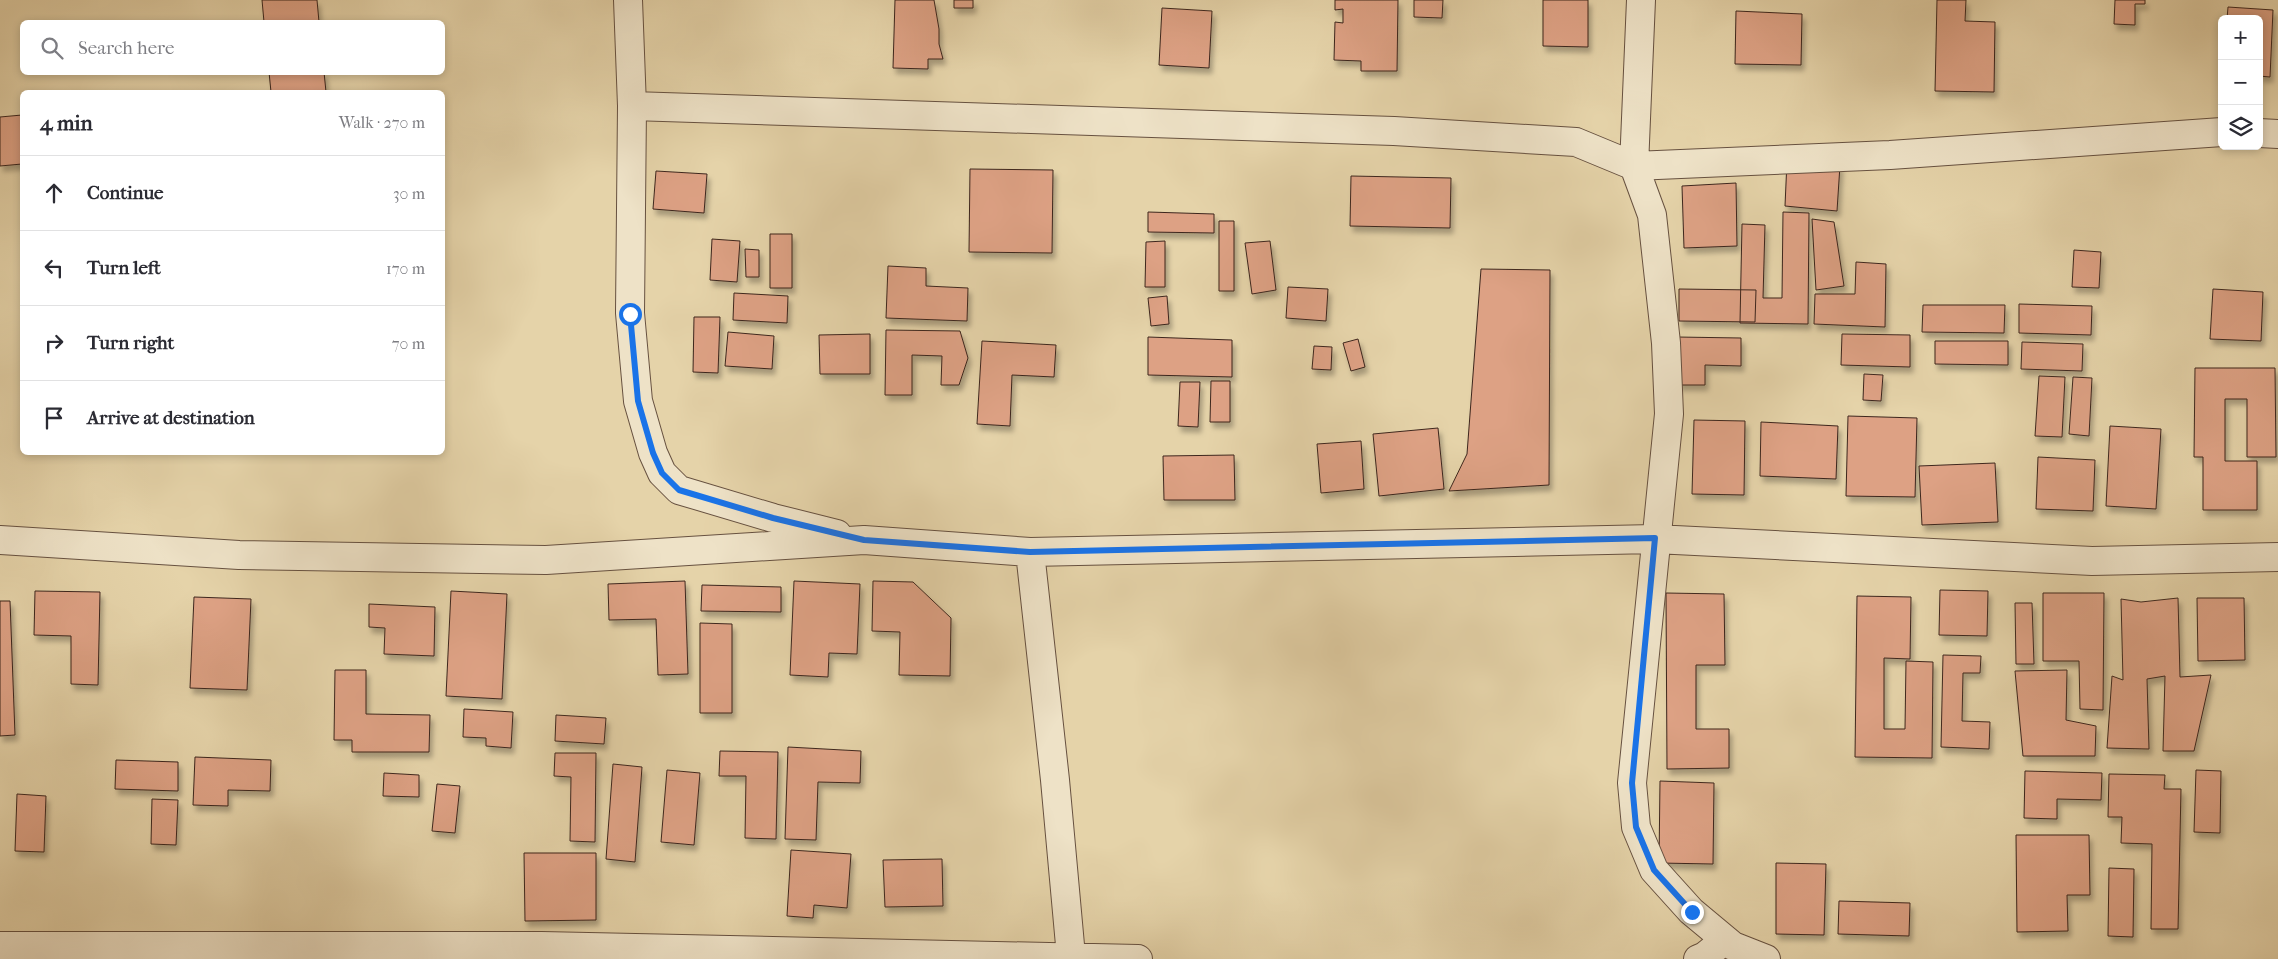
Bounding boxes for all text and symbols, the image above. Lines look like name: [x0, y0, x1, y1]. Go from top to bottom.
map controls: [2218, 15, 2263, 150]
button: +: [2218, 15, 2263, 60]
search box: [20, 20, 445, 75]
icon: search: [38, 34, 66, 62]
text: Search here: [78, 37, 174, 59]
button: −: [2218, 60, 2263, 105]
button: layers: [2218, 105, 2263, 150]
text: 4 min: [40, 111, 93, 135]
text: Walk · 270 m: [339, 113, 425, 132]
icon: ahead: [40, 179, 68, 207]
text: Continue: [87, 182, 163, 204]
text: 30 m: [393, 184, 425, 203]
icon: left: [40, 254, 68, 282]
text: Turn left: [87, 257, 161, 279]
text: 170 m: [386, 259, 425, 278]
route start: [619, 303, 642, 326]
icon: right: [40, 329, 68, 357]
text: Turn right: [87, 332, 174, 354]
text: 70 m: [392, 334, 425, 353]
icon: arrive: [40, 404, 68, 432]
text: Arrive at destination: [87, 407, 255, 429]
route end: [1681, 901, 1704, 924]

